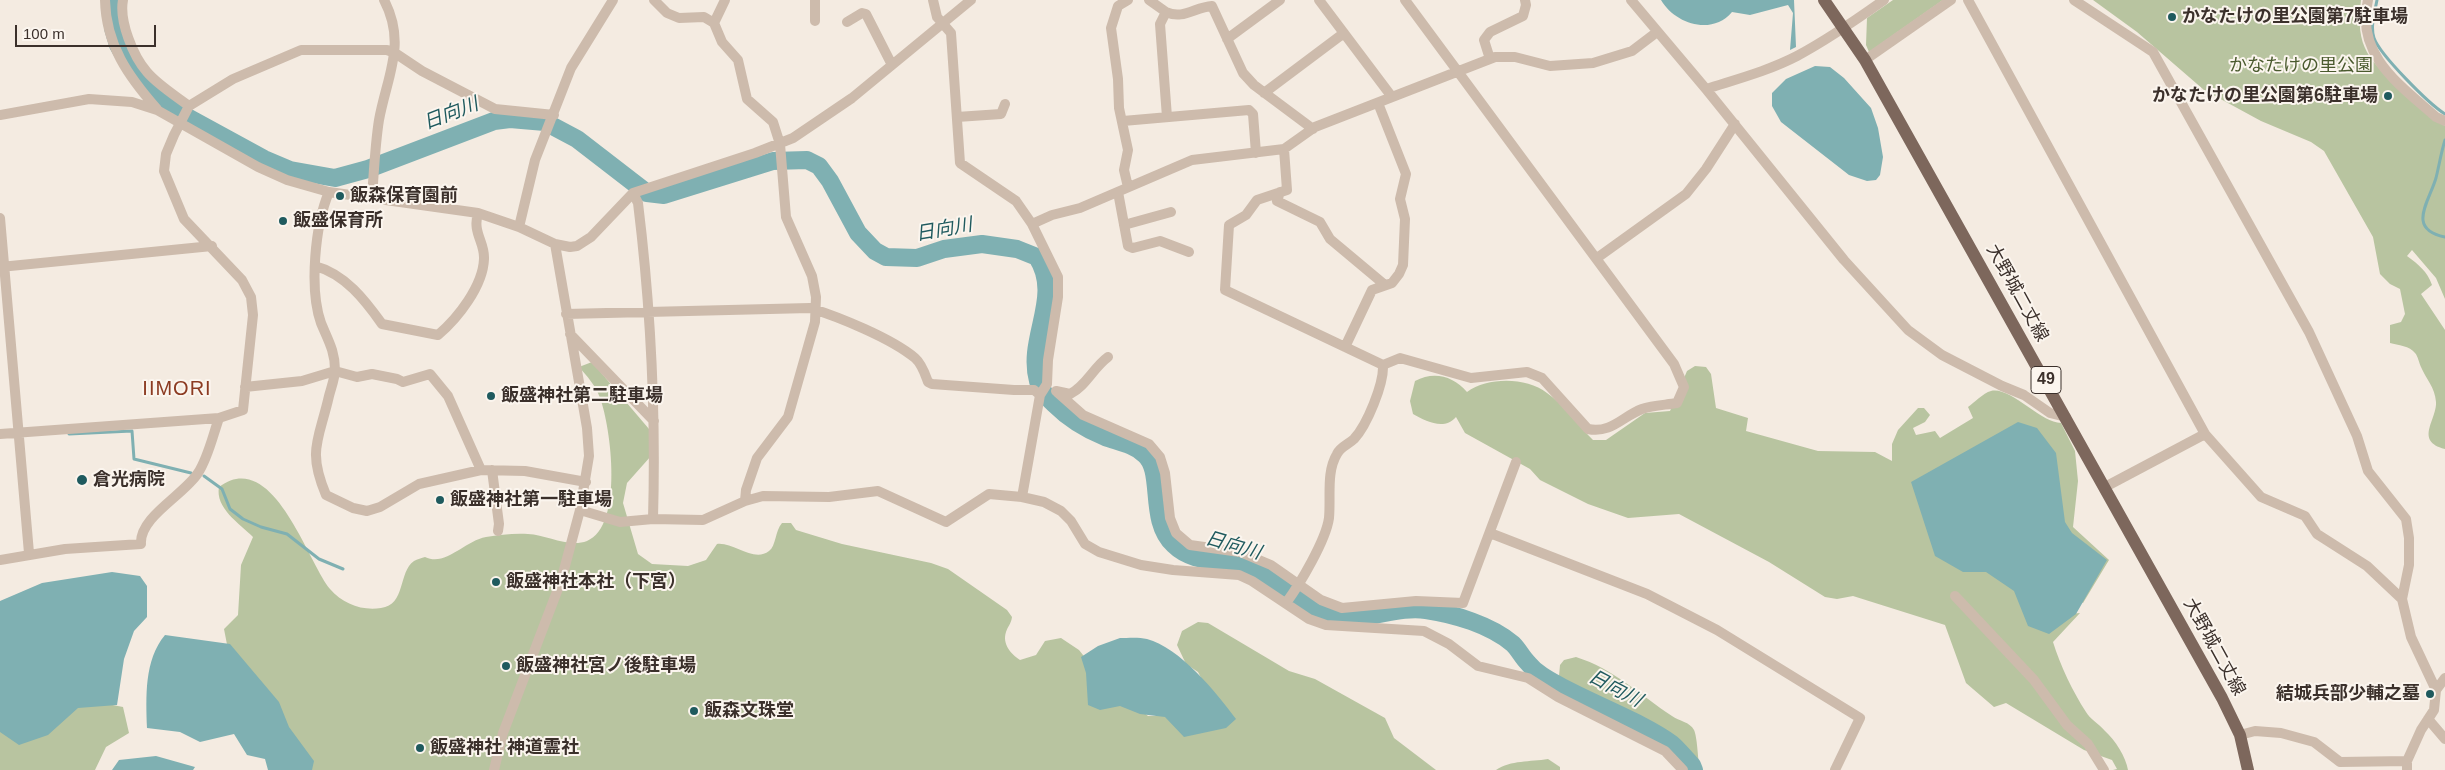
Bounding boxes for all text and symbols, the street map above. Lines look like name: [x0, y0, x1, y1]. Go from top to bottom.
place label: かなたけの里公園第7駐車場: [2182, 6, 2408, 28]
marker: かなたけの里公園第7駐車場: [2166, 11, 2178, 23]
scale bar: [18, 15, 159, 47]
text: 100 m: [23, 25, 65, 42]
park label: かなたけの里公園: [2229, 55, 2373, 77]
place label: かなたけの里公園第6駐車場: [2152, 85, 2378, 107]
marker: かなたけの里公園第6駐車場: [2382, 90, 2394, 102]
water label: 日向川: [420, 93, 482, 135]
place label: 飯森保育園前: [350, 185, 458, 207]
marker: 飯森保育園前: [334, 190, 346, 202]
place label: 飯盛保育所: [293, 210, 383, 232]
water label: 日向川: [914, 214, 974, 246]
marker: 飯盛保育所: [277, 215, 289, 227]
street label: 大野城二丈線: [1981, 241, 2053, 345]
road number: 49: [2031, 366, 2061, 394]
district label: IIMORI: [142, 377, 212, 401]
place label: 飯盛神社第二駐車場: [501, 385, 663, 407]
marker: 飯盛神社第二駐車場: [485, 390, 497, 402]
place label: 倉光病院: [93, 469, 165, 491]
marker: 倉光病院: [75, 473, 89, 487]
place label: 飯盛神社第一駐車場: [450, 489, 612, 511]
marker: 飯盛神社第一駐車場: [434, 494, 446, 506]
water label: 日向川: [1202, 527, 1264, 565]
place label: 飯盛神社本社（下宮）: [506, 571, 686, 593]
marker: 飯盛神社本社（下宮）: [490, 576, 502, 588]
street label: 大野城二丈線: [2178, 595, 2250, 699]
place label: 飯盛神社宮ノ後駐車場: [516, 655, 696, 677]
marker: 飯盛神社宮ノ後駐車場: [500, 660, 512, 672]
water label: 日向川: [1584, 666, 1646, 712]
place label: 結城兵部少輔之墓: [2276, 683, 2420, 705]
marker: 結城兵部少輔之墓: [2424, 688, 2436, 700]
place label: 飯森文珠堂: [704, 700, 794, 722]
marker: 飯森文珠堂: [688, 705, 700, 717]
place label: 飯盛神社 神道霊社: [430, 737, 579, 759]
marker: 飯盛神社 神道霊社: [414, 742, 426, 754]

